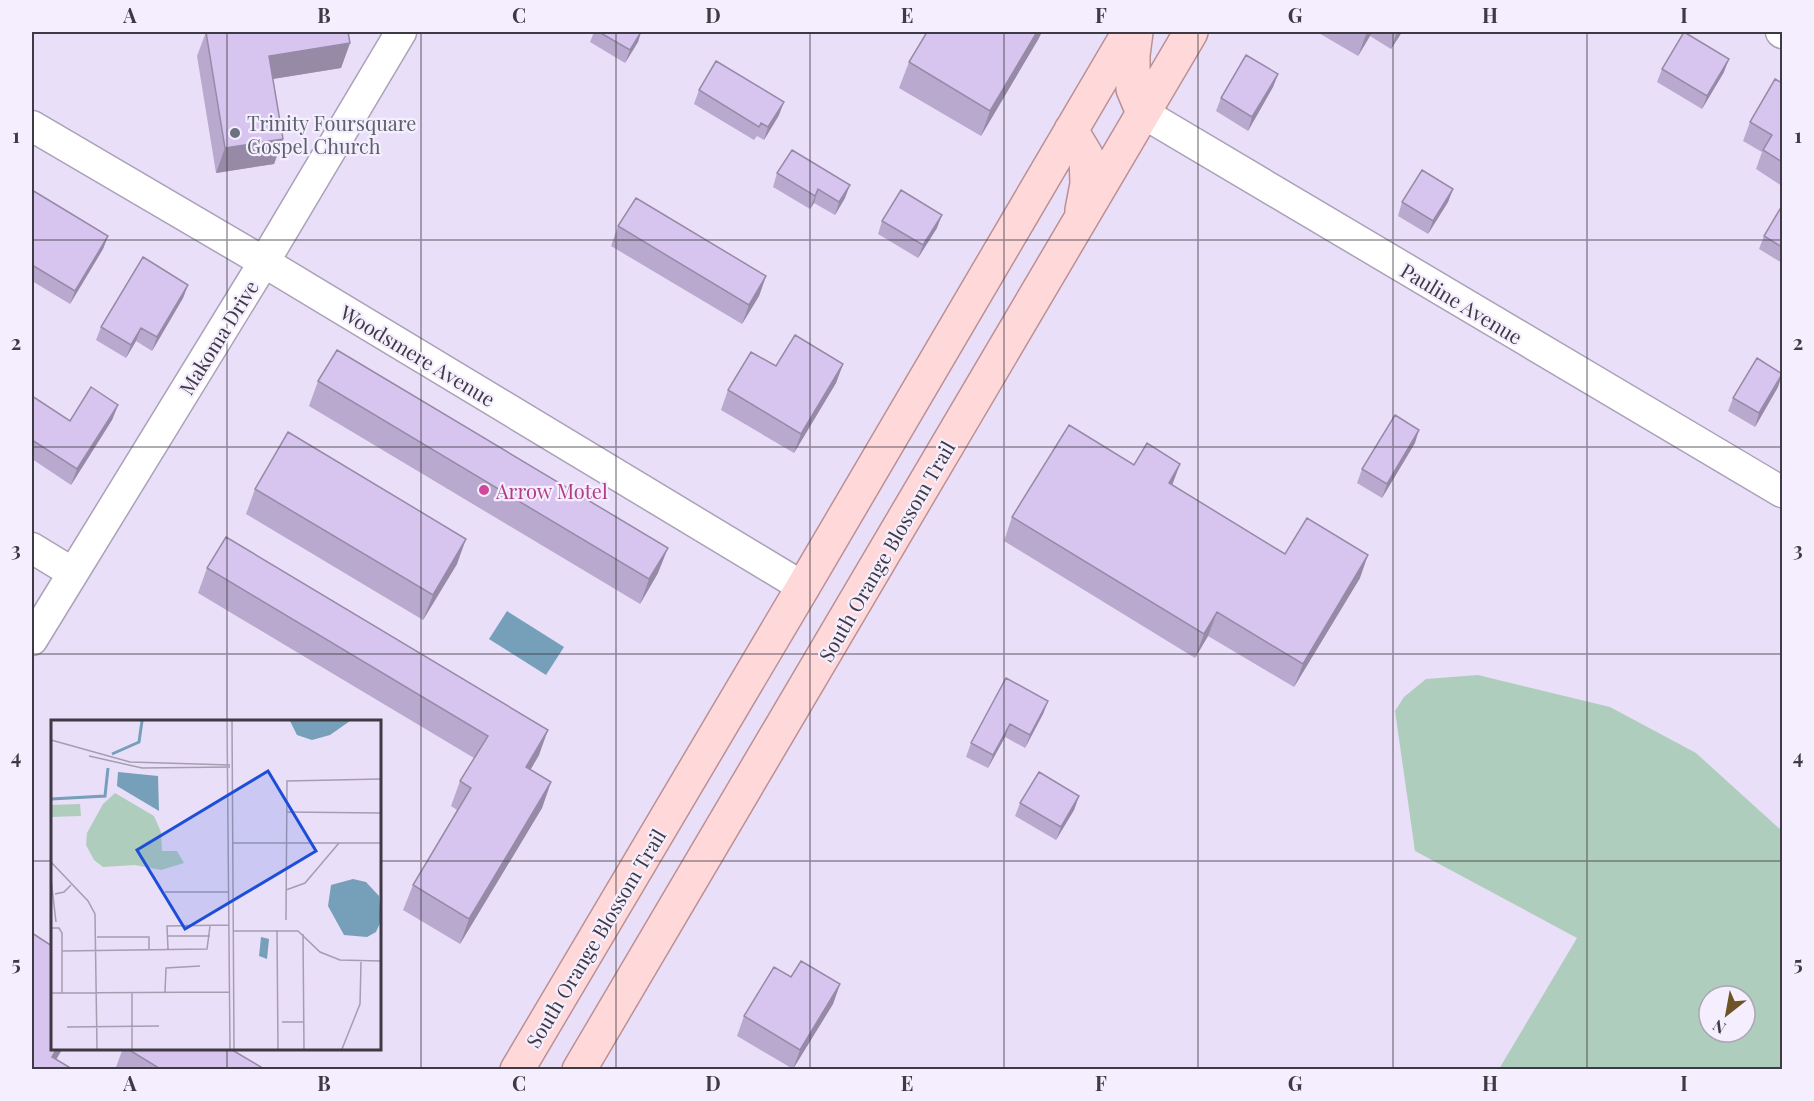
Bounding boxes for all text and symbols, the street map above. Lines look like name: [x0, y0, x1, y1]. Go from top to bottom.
text: A: [122, 1, 137, 28]
text: B: [317, 1, 331, 28]
text: C: [512, 1, 526, 28]
text: D: [705, 1, 721, 28]
text: E: [901, 1, 913, 28]
text: F: [1095, 1, 1107, 28]
text: G: [1288, 1, 1303, 28]
text: H: [1482, 1, 1498, 28]
text: I: [1680, 1, 1688, 28]
place label: Trinity Foursquare Gospel Church: [247, 109, 416, 159]
text: 1: [12, 121, 20, 148]
text: 1: [1794, 121, 1802, 148]
marker: Trinity Foursquare Gospel Church: [228, 126, 242, 140]
street label: Pauline Avenue: [1396, 256, 1528, 350]
street label: Makoma Drive: [172, 275, 264, 399]
street label: Woodsmere Avenue: [335, 298, 500, 412]
text: 2: [11, 328, 21, 355]
text: 2: [1793, 328, 1803, 355]
street label: South Orange Blossom Trail: [812, 435, 961, 666]
place label: Arrow Motel: [495, 477, 608, 504]
marker: Arrow Motel: [477, 483, 491, 497]
text: 3: [11, 535, 21, 562]
text: 3: [1793, 535, 1803, 562]
inset map: [51, 720, 381, 1050]
text: 4: [11, 742, 21, 769]
text: 4: [1793, 742, 1803, 769]
street label: South Orange Blossom Trail: [519, 823, 671, 1052]
text: 5: [11, 949, 21, 976]
text: 5: [1793, 949, 1803, 976]
north arrow: [1697, 984, 1757, 1044]
text: N: [1708, 1015, 1729, 1039]
text: A: [122, 1069, 137, 1096]
text: B: [317, 1069, 331, 1096]
text: C: [512, 1069, 526, 1096]
text: D: [705, 1069, 721, 1096]
text: E: [901, 1069, 913, 1096]
text: F: [1095, 1069, 1107, 1096]
text: G: [1288, 1069, 1303, 1096]
text: H: [1482, 1069, 1498, 1096]
text: I: [1680, 1069, 1688, 1096]

